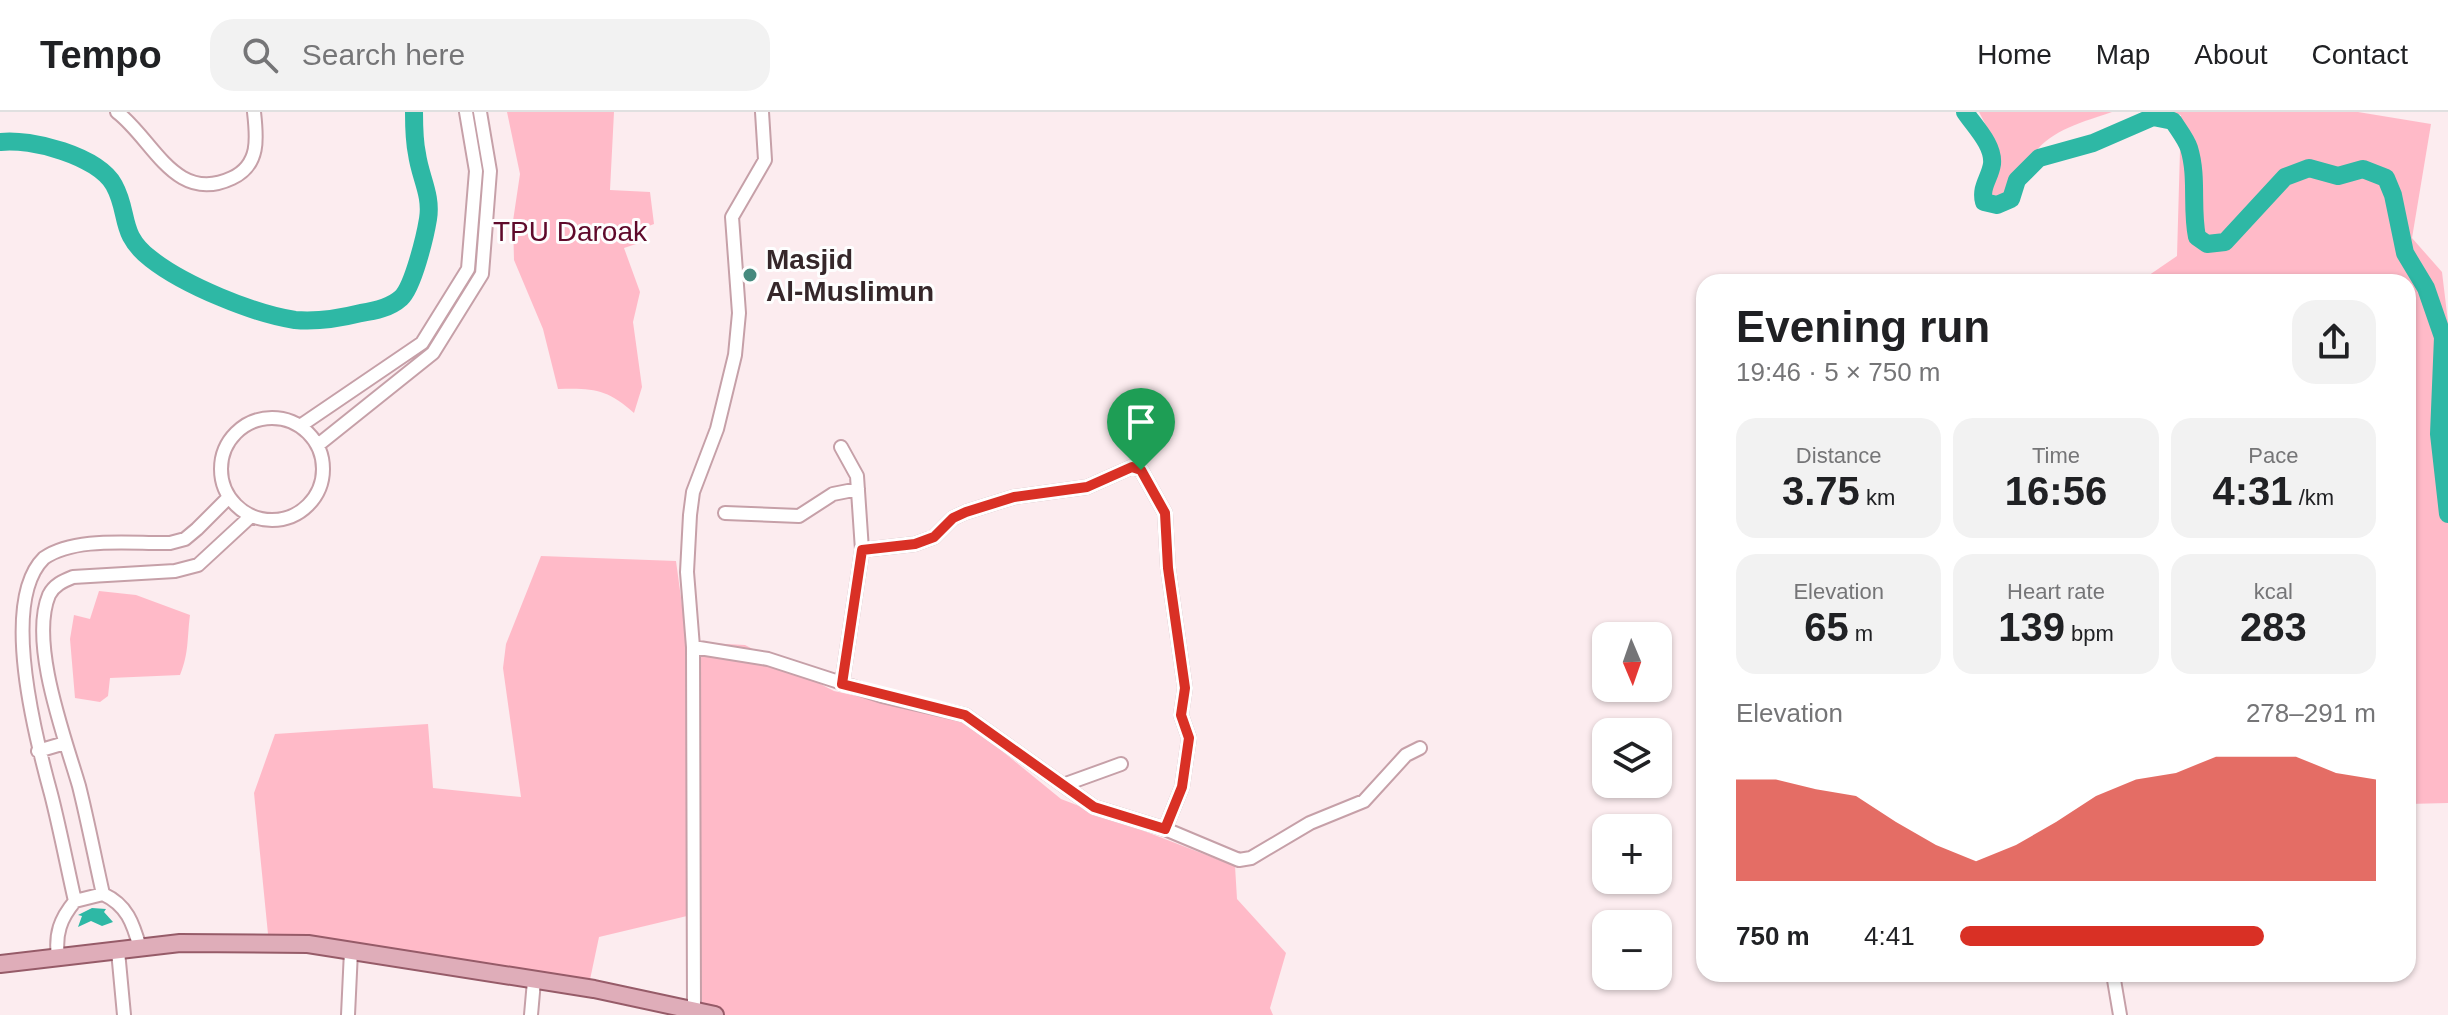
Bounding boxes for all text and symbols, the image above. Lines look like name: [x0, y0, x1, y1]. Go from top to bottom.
search box: [210, 19, 770, 91]
icon: search: [238, 33, 282, 77]
text: Tempo: [40, 34, 162, 76]
text: Search here: [302, 38, 465, 71]
text: Home: [1977, 39, 2052, 70]
text: Map: [2096, 39, 2150, 70]
text: About: [2194, 39, 2268, 70]
text: Contact: [2312, 39, 2408, 70]
park label: TPU Daroak: [493, 216, 648, 247]
place label: Masjid Al-Muslimun: [766, 244, 934, 307]
marker: Masjid Al-Muslimun: [741, 266, 759, 284]
button: share: [2292, 300, 2376, 384]
text: Evening run: [1736, 302, 1990, 351]
text: 19:46 · 5 × 750 m: [1736, 357, 1941, 387]
pin: [1107, 388, 1175, 470]
icon: arrive: [1119, 400, 1163, 444]
text: Distance: [1796, 443, 1881, 468]
text: Time: [2032, 443, 2080, 468]
text: Pace: [2248, 443, 2298, 468]
text: 3.75: [1782, 469, 1860, 513]
text: 16:56: [2005, 469, 2107, 513]
text: 4:31: [2213, 469, 2293, 513]
text: km: [1860, 485, 1895, 510]
text: /km: [2293, 485, 2334, 510]
text: Elevation: [1793, 579, 1884, 604]
text: Heart rate: [2007, 579, 2105, 604]
text: kcal: [2254, 579, 2293, 604]
text: 65: [1804, 605, 1849, 649]
text: 139: [1998, 605, 2065, 649]
text: 283: [2240, 605, 2307, 649]
text: m: [1849, 621, 1873, 646]
text: bpm: [2065, 621, 2114, 646]
north arrow: [1592, 622, 1672, 702]
map controls: [1592, 622, 1672, 990]
text: Elevation: [1736, 698, 1843, 728]
text: 278–291 m: [2246, 698, 2376, 728]
button: layers: [1592, 718, 1672, 798]
button: +: [1592, 814, 1672, 894]
button: −: [1592, 910, 1672, 990]
text: 750 m: [1736, 921, 1810, 951]
text: 4:41: [1864, 921, 1915, 951]

